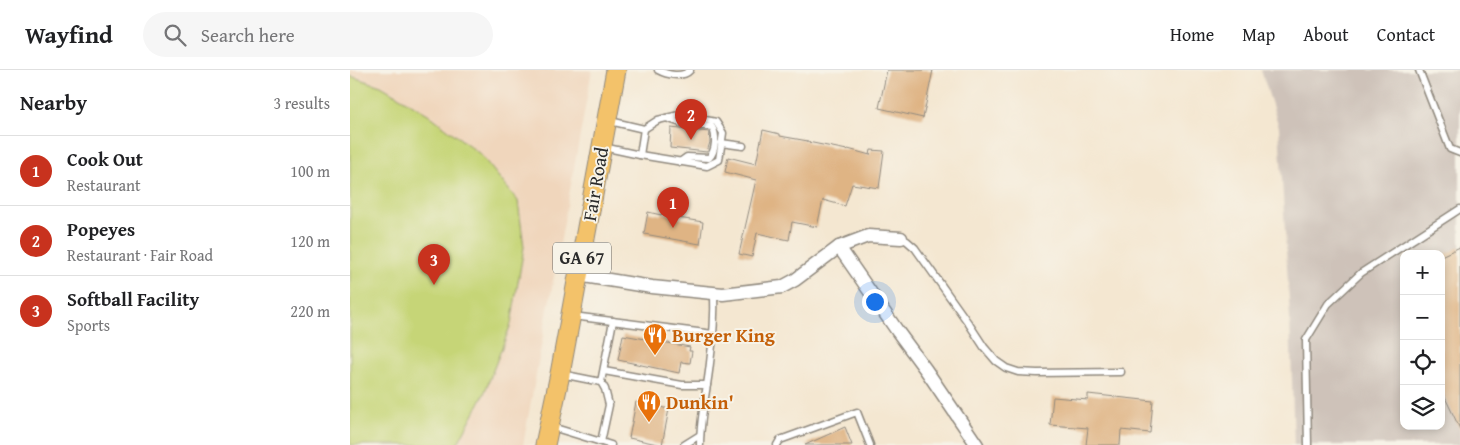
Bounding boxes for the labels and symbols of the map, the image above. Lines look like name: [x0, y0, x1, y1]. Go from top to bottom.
pin: 2: [675, 99, 707, 140]
street label: Fair Road: [575, 144, 615, 223]
pin: 1: [657, 187, 689, 228]
road number: GA 67: [553, 242, 611, 274]
pin: 3: [418, 244, 450, 285]
your location: [862, 289, 888, 315]
place label: Burger King: [672, 321, 776, 349]
restaurant icon: Burger King: [642, 322, 668, 356]
place label: Dunkin': [666, 388, 734, 416]
restaurant icon: Dunkin': [636, 389, 662, 423]

